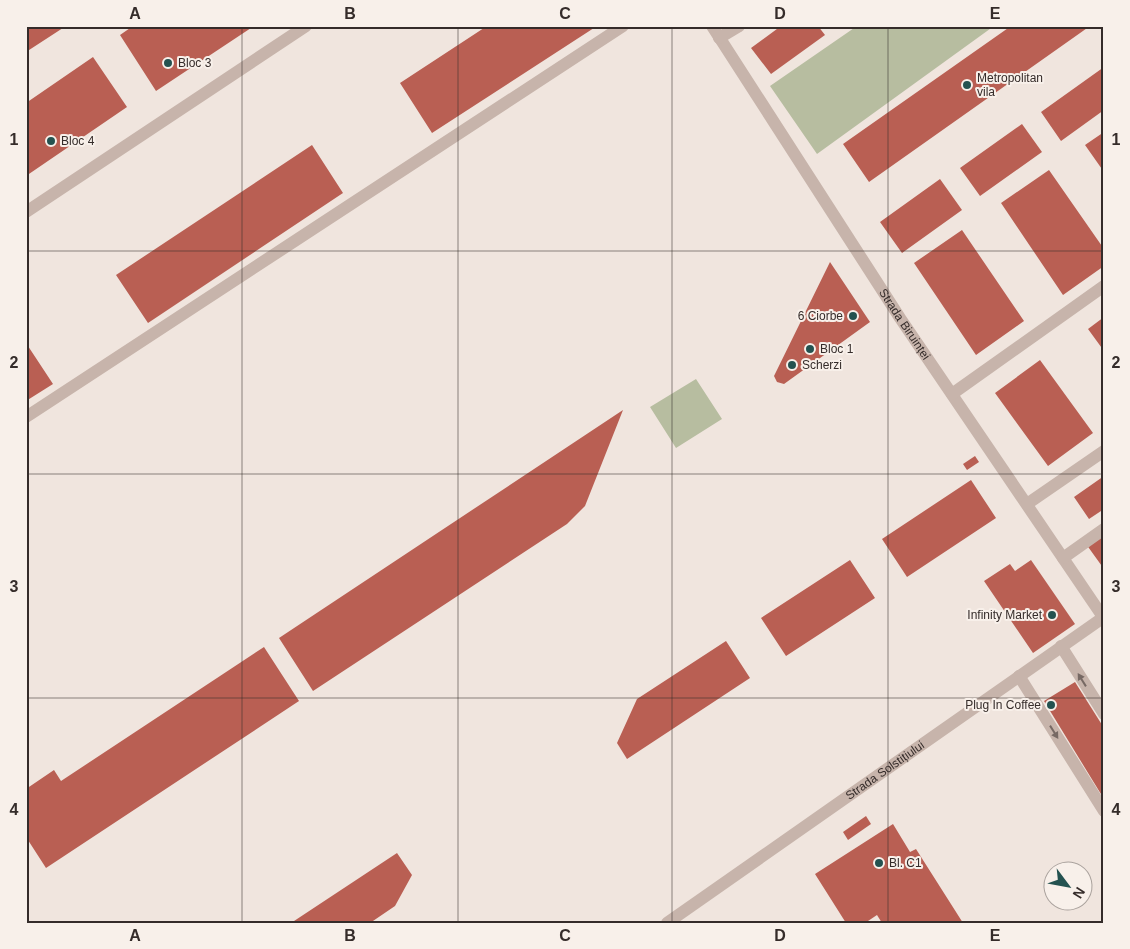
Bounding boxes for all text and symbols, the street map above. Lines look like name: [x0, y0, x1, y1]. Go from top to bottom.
text: A: [129, 5, 141, 22]
text: B: [344, 5, 356, 22]
text: C: [559, 5, 571, 22]
text: D: [774, 5, 786, 22]
text: E: [990, 5, 1001, 22]
place label: Bloc 3: [178, 56, 212, 70]
marker: Bloc 3: [162, 57, 174, 69]
place label: Metropolitan vila: [977, 71, 1043, 99]
marker: Metropolitan vila: [961, 79, 973, 91]
text: 1: [10, 131, 19, 148]
text: 1: [1112, 131, 1121, 148]
place label: Bloc 4: [61, 134, 95, 148]
marker: Bloc 4: [45, 135, 57, 147]
street label: Strada Biruinței: [876, 286, 933, 362]
place label: 6 Ciorbe: [798, 309, 843, 323]
marker: 6 Ciorbe: [847, 310, 859, 322]
place label: Bloc 1: [820, 342, 854, 356]
marker: Bloc 1: [804, 343, 816, 355]
text: 2: [10, 354, 19, 371]
text: 2: [1112, 354, 1121, 371]
place label: Scherzi: [802, 358, 842, 372]
marker: Scherzi: [786, 359, 798, 371]
text: 3: [10, 578, 19, 595]
text: 3: [1112, 578, 1121, 595]
place label: Infinity Market: [967, 608, 1043, 622]
marker: Infinity Market: [1046, 609, 1058, 621]
one-way arrow: [1078, 674, 1087, 687]
place label: Plug In Coffee: [965, 698, 1041, 712]
marker: Plug In Coffee: [1045, 699, 1057, 711]
one-way arrow: [1050, 726, 1059, 739]
street label: Strada Solstițiului: [843, 738, 927, 803]
text: 4: [10, 801, 19, 818]
text: 4: [1112, 801, 1121, 818]
place label: Bl. C1: [889, 856, 922, 870]
marker: Bl. C1: [873, 857, 885, 869]
north arrow: [1042, 862, 1092, 912]
text: N: [1070, 884, 1088, 901]
text: A: [129, 927, 141, 944]
text: B: [344, 927, 356, 944]
text: C: [559, 927, 571, 944]
text: D: [774, 927, 786, 944]
text: E: [990, 927, 1001, 944]

